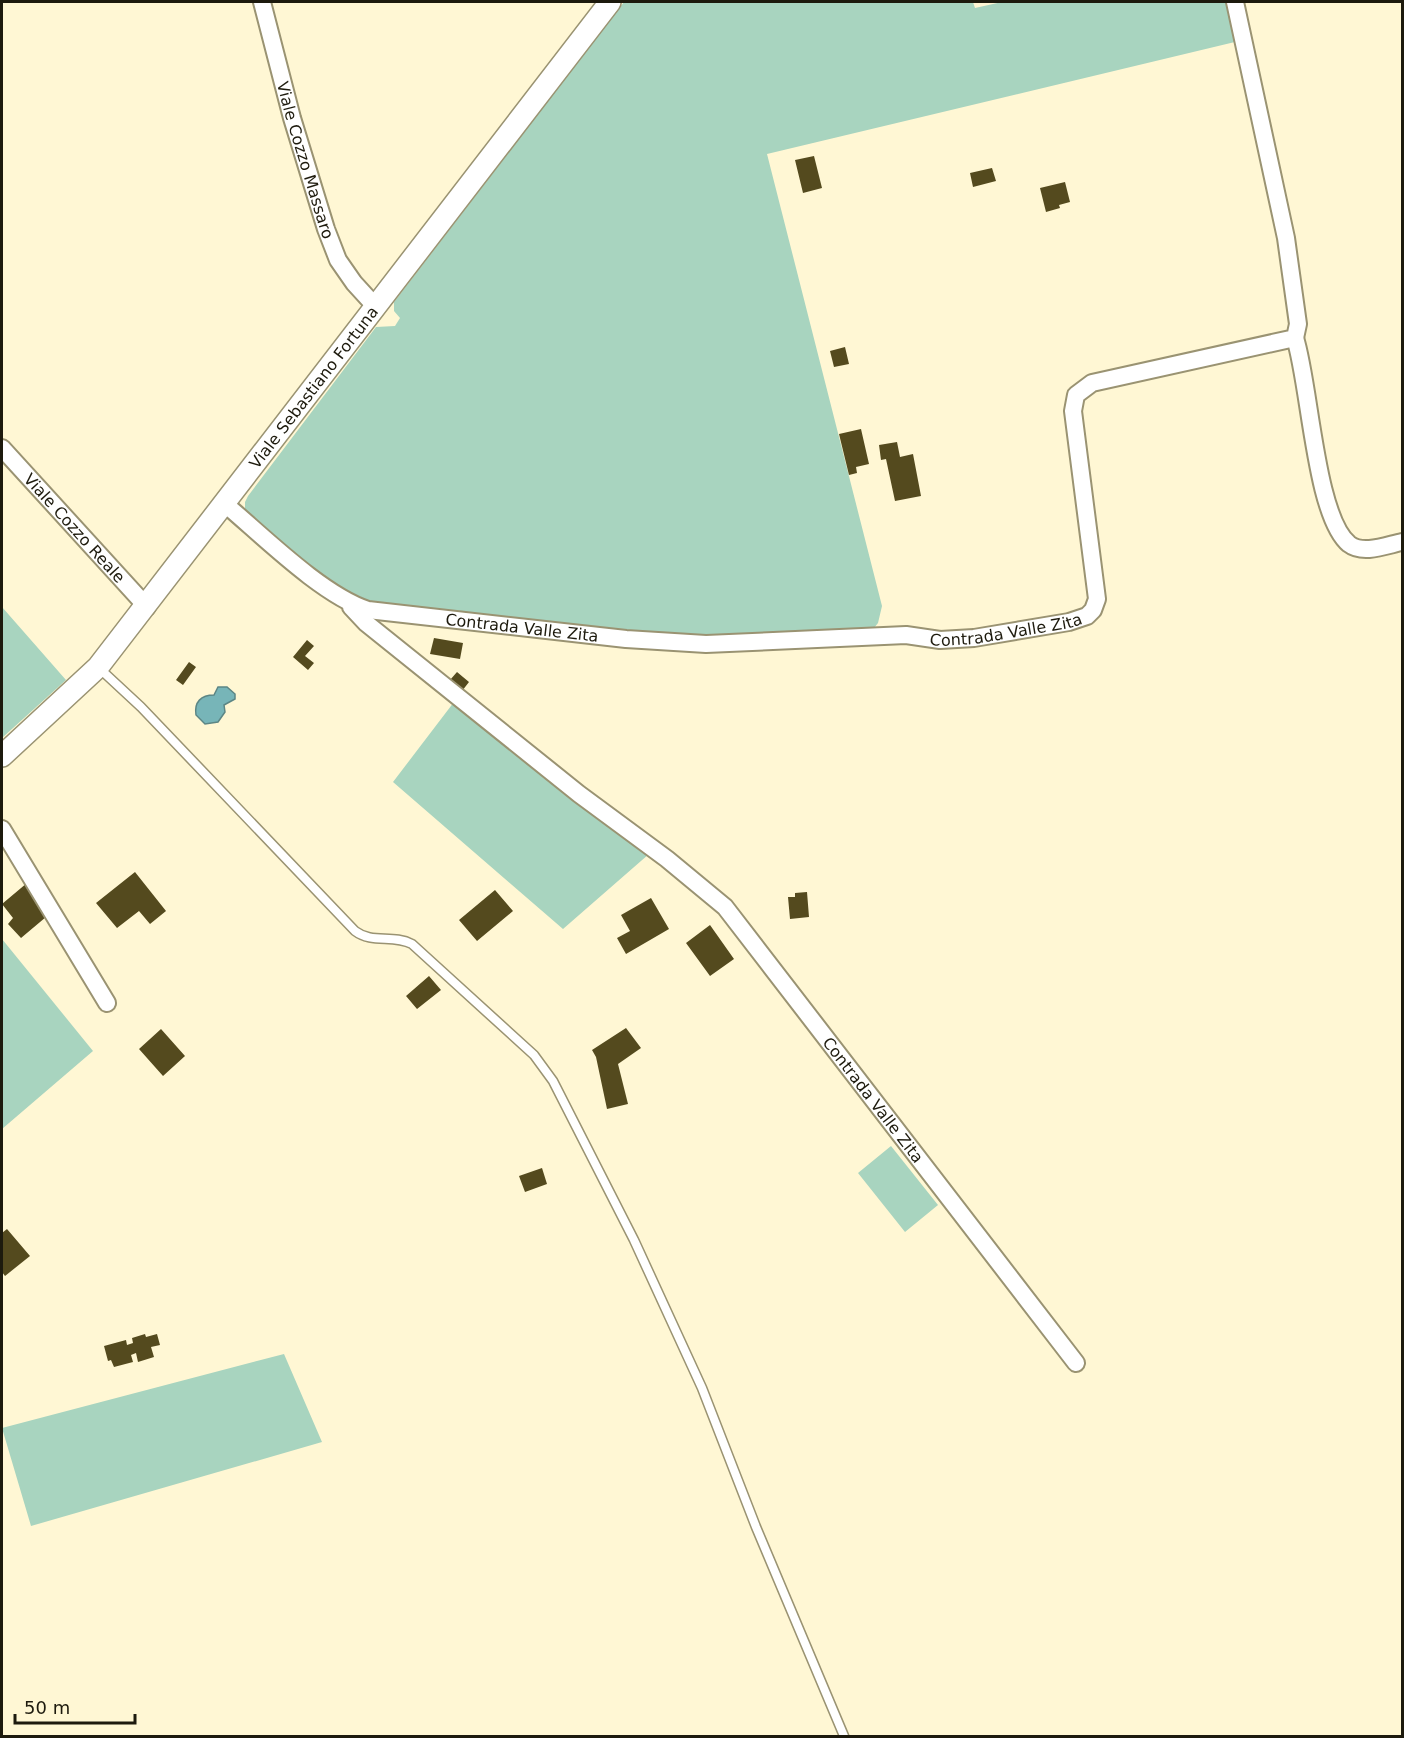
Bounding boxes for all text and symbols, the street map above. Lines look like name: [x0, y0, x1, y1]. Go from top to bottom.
street label: Viale Cozzo Massaro: [273, 80, 338, 242]
street label: Viale Sebastiano Fortuna: [245, 303, 382, 472]
street label: Viale Cozzo Reale: [20, 470, 129, 587]
street label: Contrada Valle Zita: [928, 609, 1085, 650]
street label: Contrada Valle Zita: [445, 610, 599, 646]
street label: Contrada Valle Zita: [819, 1033, 927, 1167]
scale bar: [15, 1687, 135, 1725]
text: 50 m: [24, 1697, 70, 1718]

